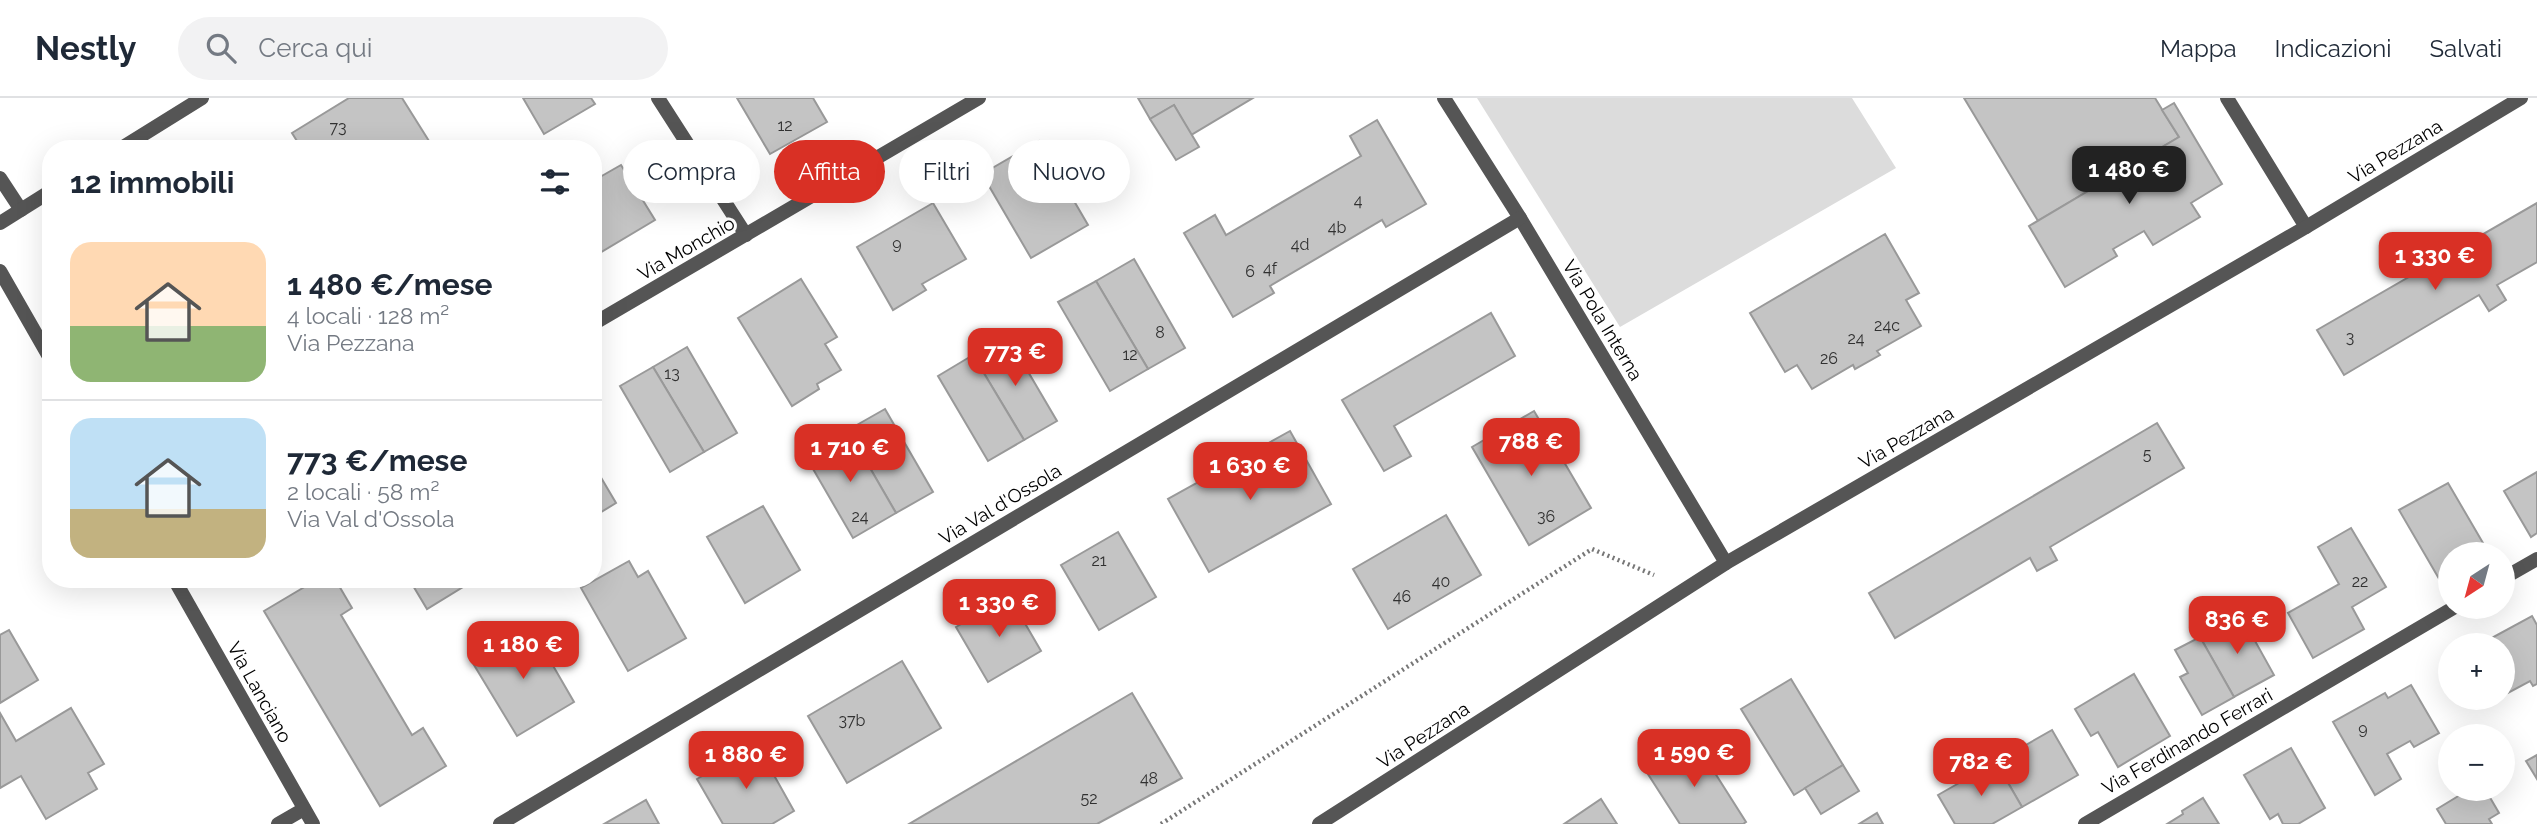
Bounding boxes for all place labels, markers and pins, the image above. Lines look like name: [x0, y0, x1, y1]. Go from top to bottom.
pin: 1 480 €: [2064, 146, 2194, 206]
pin: 1 330 €: [2370, 232, 2500, 292]
pin: 773 €: [966, 328, 1064, 388]
pin: 788 €: [1482, 418, 1580, 478]
pin: 1 710 €: [785, 424, 915, 484]
pin: 1 630 €: [1185, 442, 1315, 502]
pin: 1 330 €: [934, 580, 1064, 639]
pin: 836 €: [2188, 596, 2286, 656]
pin: 1 180 €: [458, 622, 588, 681]
pin: 1 590 €: [1629, 730, 1759, 789]
pin: 1 880 €: [681, 732, 811, 791]
pin: 782 €: [1932, 738, 2030, 798]

